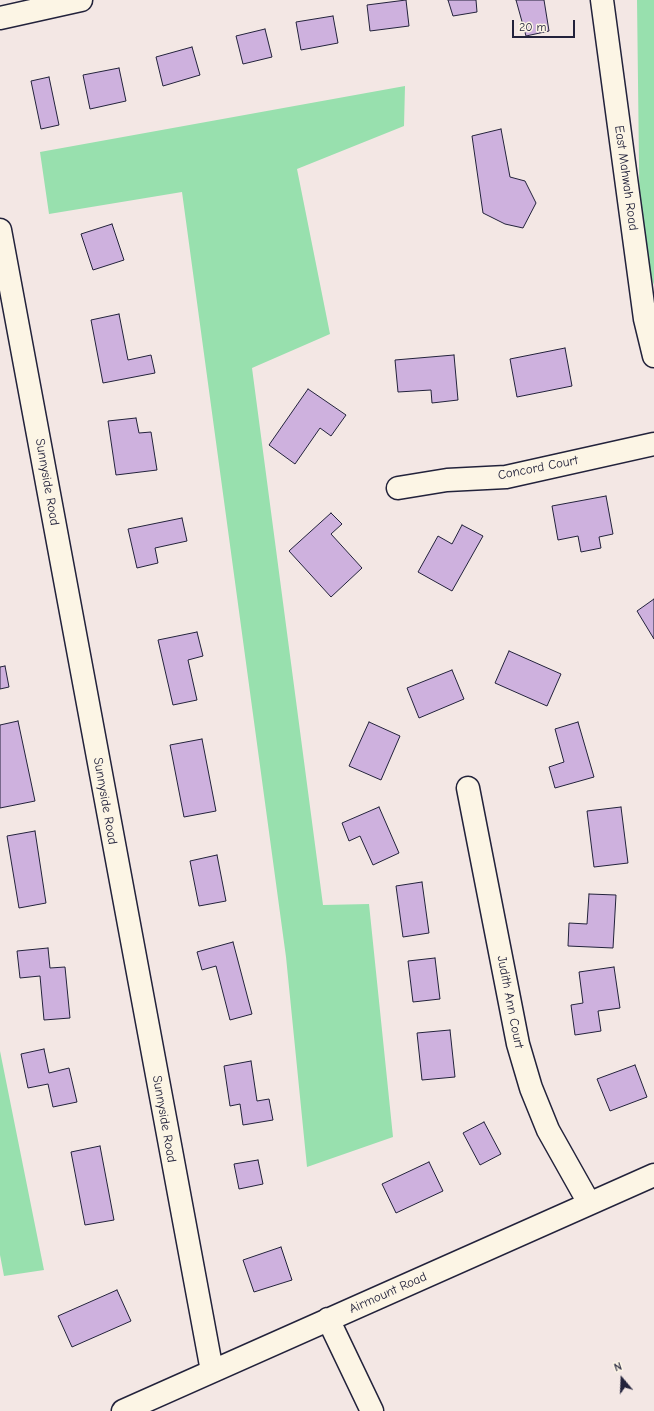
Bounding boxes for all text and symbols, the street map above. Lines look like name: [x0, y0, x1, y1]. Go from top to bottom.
scale bar: [514, 12, 577, 38]
text: 20 m: [519, 20, 547, 34]
street label: East Mahwah Road: [611, 124, 641, 232]
street label: Sunnyside Road: [32, 437, 62, 527]
street label: Concord Court: [496, 453, 580, 483]
street label: Sunnyside Road: [90, 756, 120, 846]
street label: Judith Ann Court: [493, 954, 527, 1050]
street label: Sunnyside Road: [149, 1074, 179, 1164]
street label: Airmount Road: [347, 1269, 429, 1317]
north arrow: [602, 1359, 642, 1399]
text: N: [612, 1360, 623, 1374]

